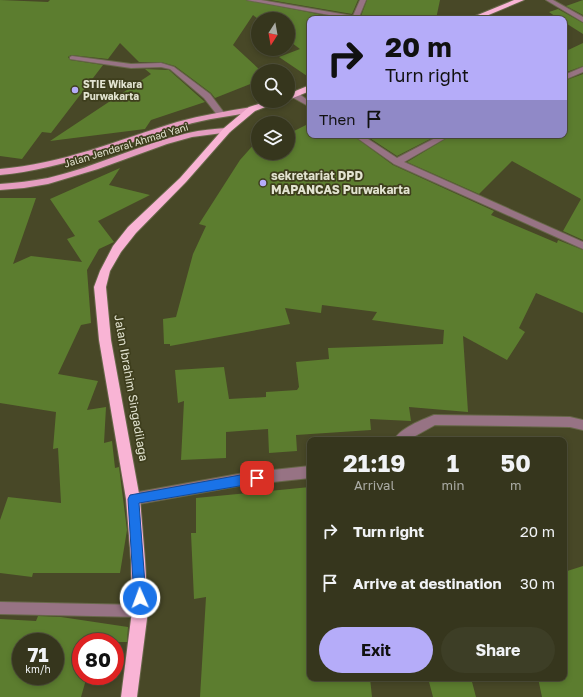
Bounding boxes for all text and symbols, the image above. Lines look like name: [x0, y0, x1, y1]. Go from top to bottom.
north arrow: [251, 12, 295, 56]
map controls: [251, 12, 295, 160]
text: 20 m: [385, 30, 452, 63]
icon: right: [319, 32, 371, 84]
button: search: [251, 64, 295, 108]
text: Turn right: [385, 64, 469, 86]
place label: STIE Wikara Purwakarta: [83, 78, 142, 102]
marker: STIE Wikara Purwakarta: [70, 85, 80, 95]
icon: arrive: [363, 108, 385, 130]
text: Then: [319, 110, 355, 128]
button: layers: [251, 116, 295, 160]
street label: Jalan Jenderal Ahmad Yani: [62, 120, 190, 170]
place label: sekretariat DPD MAPANCAS Purwakarta: [271, 168, 410, 197]
marker: sekretariat DPD MAPANCAS Purwakarta: [258, 178, 268, 188]
street label: Jalan Ibrahim Singadilaga: [111, 313, 152, 463]
text: 21:19: [343, 448, 405, 477]
text: 1: [447, 448, 459, 477]
text: 50: [501, 448, 531, 477]
pin: [240, 461, 274, 495]
icon: arrive: [246, 467, 268, 489]
text: Arrival: [354, 477, 395, 493]
text: min: [442, 477, 464, 493]
text: m: [510, 477, 521, 493]
icon: right: [319, 520, 341, 542]
text: Turn right: [353, 522, 424, 540]
text: 20 m: [520, 522, 555, 540]
icon: arrive: [319, 572, 341, 594]
text: Arrive at destination: [353, 574, 502, 592]
text: 30 m: [520, 574, 555, 592]
position arrow: [119, 577, 161, 619]
button: Exit: [319, 627, 433, 673]
button: Share: [441, 627, 555, 673]
speed limit sign: 80: [72, 633, 124, 685]
text: 71: [27, 642, 49, 666]
text: km/h: [25, 663, 51, 675]

